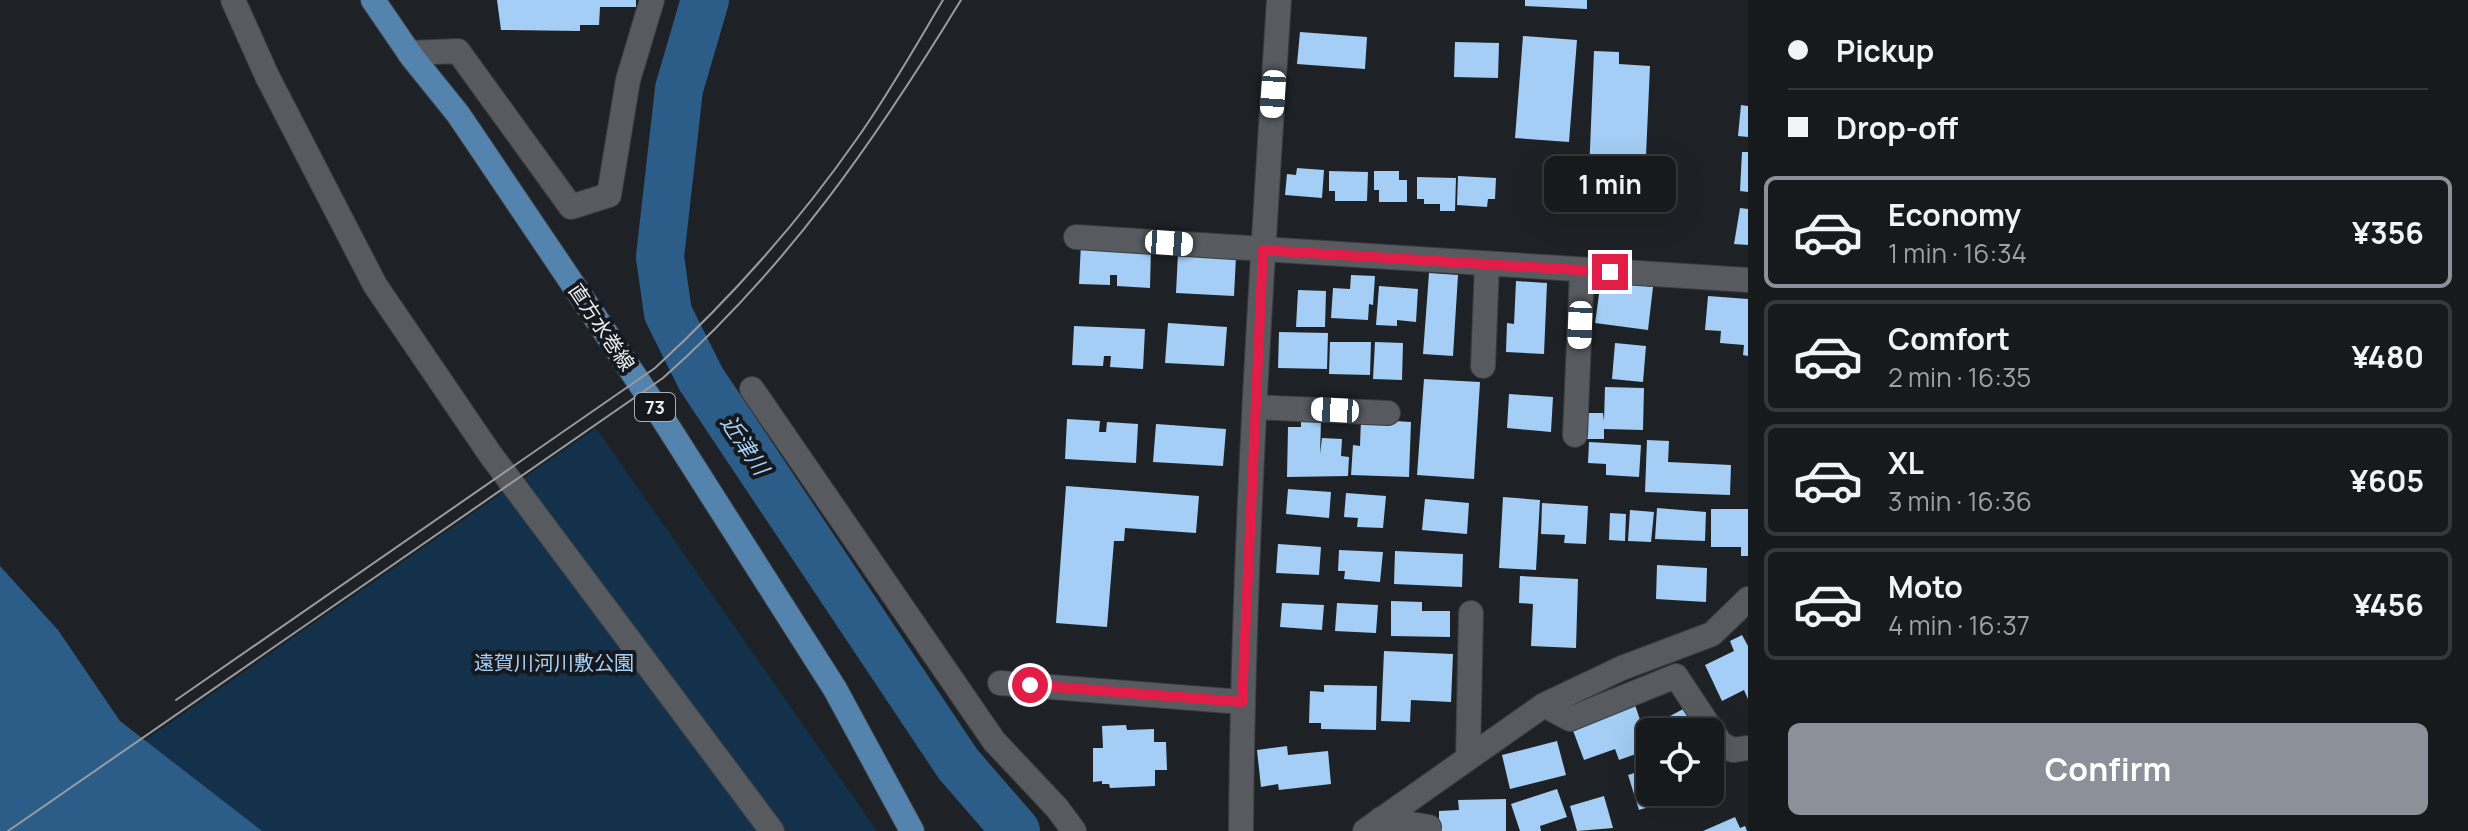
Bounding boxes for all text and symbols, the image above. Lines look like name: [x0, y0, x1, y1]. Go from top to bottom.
text: Pickup: [1836, 30, 1934, 71]
car: [1259, 69, 1287, 119]
text: Drop-off: [1836, 107, 1958, 148]
callout: 1 min: [1544, 156, 1676, 212]
text: 1 min: [1578, 166, 1642, 202]
text: Economy: [1888, 194, 2021, 235]
icon: car: [1792, 196, 1864, 268]
text: ¥356: [2352, 212, 2424, 253]
car: [1144, 229, 1194, 257]
text: 1 min · 16:34: [1888, 235, 2027, 271]
route end: [1592, 254, 1628, 290]
street label: 直方水巻線: [563, 278, 641, 376]
car: [1567, 301, 1593, 349]
text: Comfort: [1888, 318, 2010, 359]
icon: car: [1792, 320, 1864, 392]
text: ¥480: [2351, 336, 2424, 377]
text: 2 min · 16:35: [1888, 359, 2031, 395]
road number: 73: [635, 393, 675, 421]
car: [1310, 397, 1360, 423]
water label: 近津川: [714, 409, 777, 482]
text: XL: [1888, 442, 1924, 483]
icon: car: [1792, 444, 1864, 516]
text: ¥605: [2350, 460, 2424, 501]
text: 3 min · 16:36: [1888, 483, 2032, 519]
text: Moto: [1888, 566, 1963, 607]
icon: car: [1792, 568, 1864, 640]
text: ¥456: [2353, 584, 2424, 625]
text: 4 min · 16:37: [1888, 607, 2030, 643]
park label: 遠賀川河川敷公園: [474, 649, 634, 676]
route start: [1012, 667, 1048, 703]
map controls: [1636, 718, 1724, 806]
button: locate: [1636, 718, 1724, 806]
button: Confirm: [1788, 723, 2428, 815]

